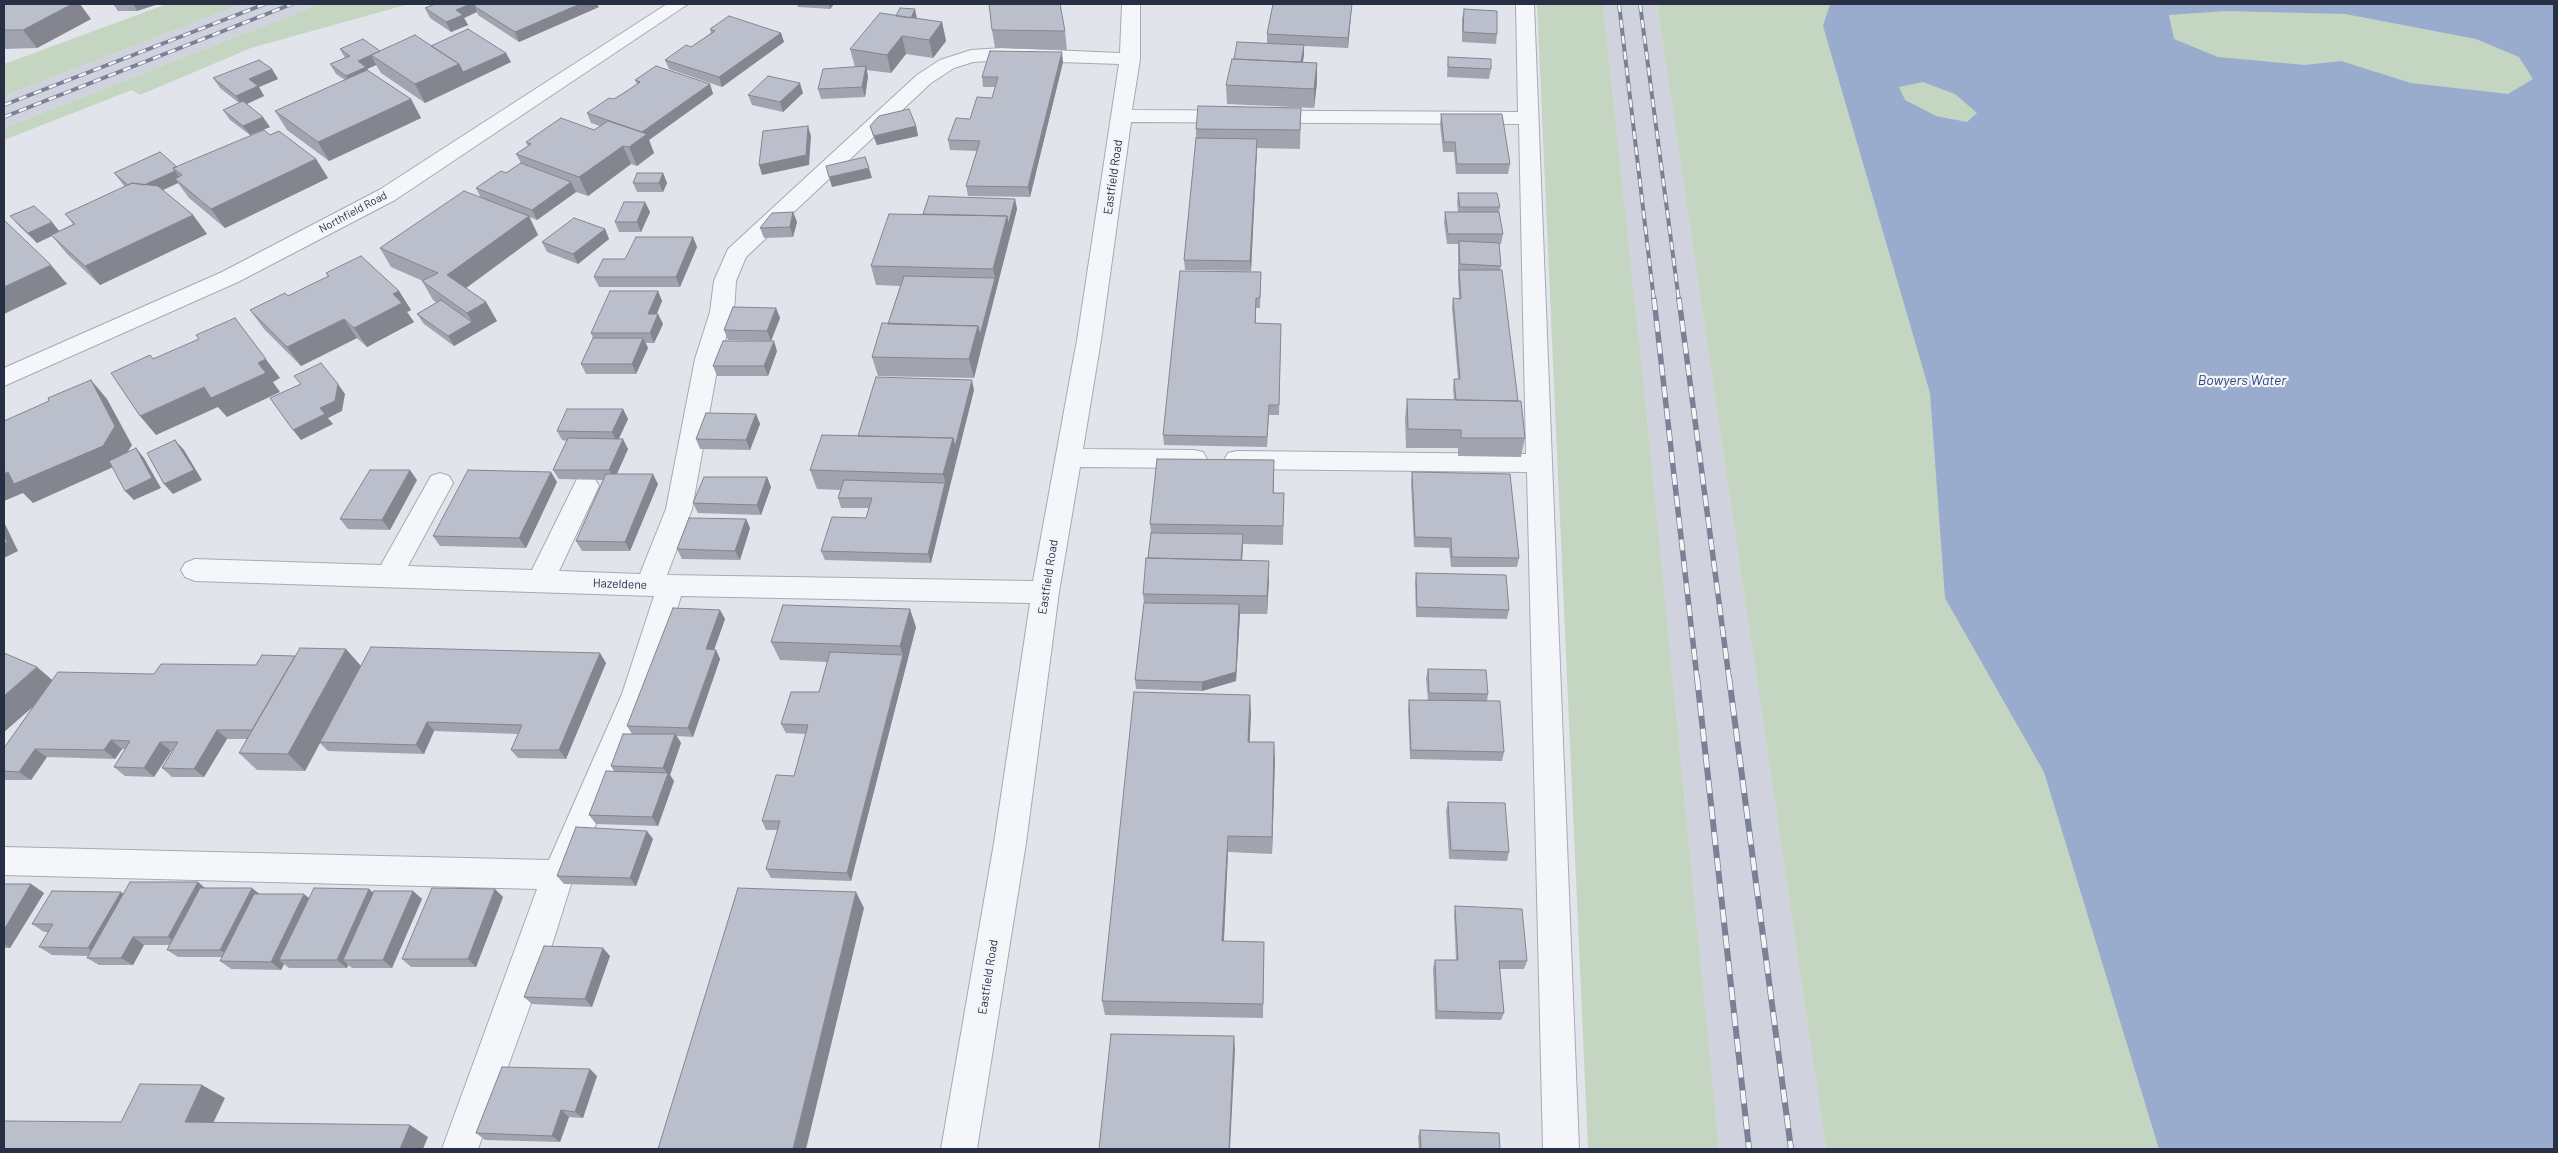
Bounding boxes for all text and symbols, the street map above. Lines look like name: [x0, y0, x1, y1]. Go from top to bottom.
street label: Eastfield Road: [1101, 139, 1125, 215]
street label: Northfield Road: [317, 189, 389, 235]
water label: Bowyers Water: [2198, 372, 2286, 388]
street label: Eastfield Road: [1035, 539, 1061, 615]
street label: Hazeldene: [593, 576, 647, 592]
street label: Eastfield Road: [975, 939, 1001, 1015]

